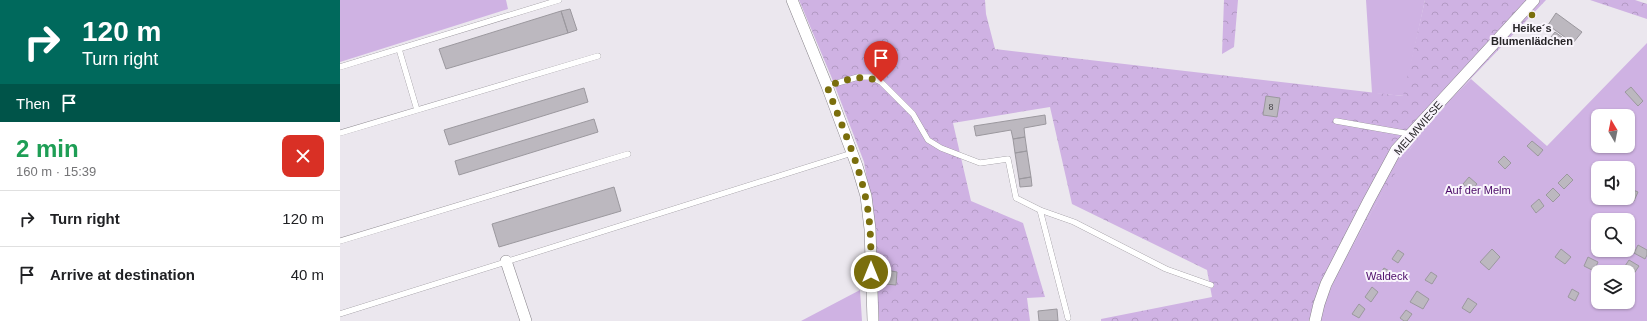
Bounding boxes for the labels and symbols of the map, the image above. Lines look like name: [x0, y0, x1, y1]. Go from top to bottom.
marker: Heike´s Blumenlädchen: [1527, 10, 1537, 20]
place label: Heike´s Blumenlädchen: [1491, 22, 1573, 47]
pin: [864, 41, 898, 82]
street label: MELMWIESE: [1391, 99, 1445, 157]
house number: 8: [1268, 102, 1274, 112]
north arrow: [1591, 109, 1635, 153]
park label: Auf der Melm: [1445, 184, 1511, 196]
position arrow: [850, 251, 892, 293]
park label: Waldeck: [1366, 270, 1408, 282]

